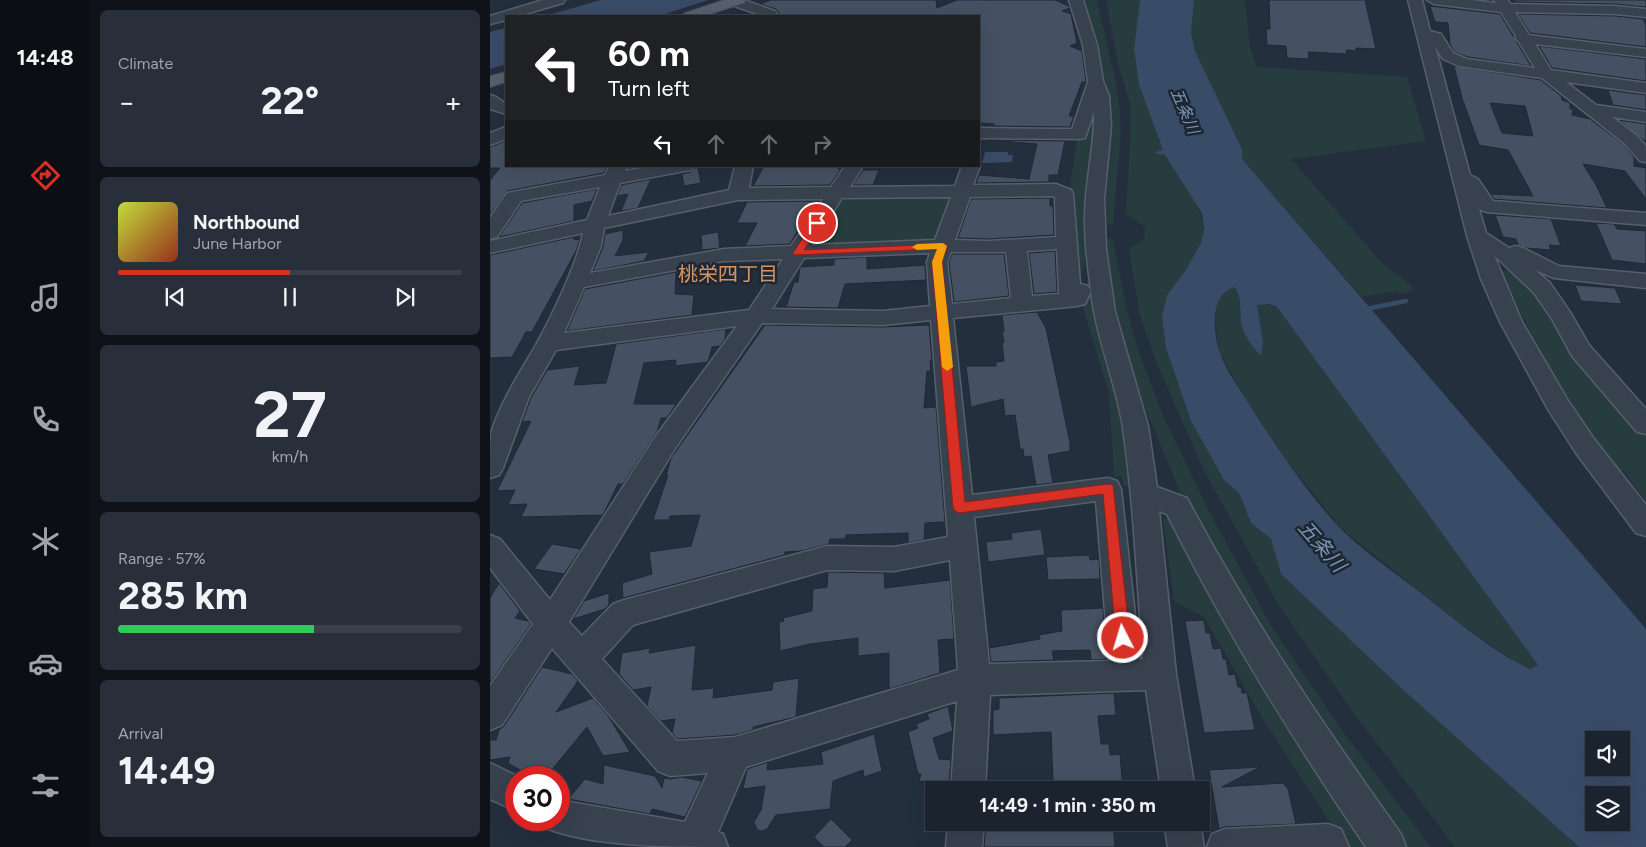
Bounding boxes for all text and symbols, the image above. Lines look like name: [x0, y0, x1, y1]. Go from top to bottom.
text: 60 m: [608, 33, 690, 75]
icon: left: [525, 35, 590, 100]
text: 14:48: [16, 44, 74, 71]
text: Climate: [118, 54, 173, 73]
text: Turn left: [608, 75, 690, 102]
text: 22°: [261, 78, 319, 124]
text: −: [118, 85, 135, 119]
text: +: [445, 85, 462, 119]
water label: 五条川: [1167, 85, 1204, 139]
icon: left: [649, 130, 677, 158]
icon: ahead: [702, 130, 730, 158]
icon: ahead: [755, 130, 783, 158]
icon: right: [808, 130, 836, 158]
icon: directions: [28, 158, 63, 193]
pin: [796, 202, 838, 244]
icon: arrive: [803, 209, 831, 237]
text: Northbound: [193, 211, 300, 234]
text: June Harbor: [193, 234, 281, 253]
district label: 桃栄四丁目: [678, 262, 778, 286]
icon: music: [28, 280, 63, 315]
icon: previous: [161, 283, 189, 311]
icon: pause: [276, 283, 304, 311]
icon: next: [391, 283, 419, 311]
text: 27: [253, 375, 327, 453]
icon: phone: [28, 402, 63, 437]
text: km/h: [272, 447, 308, 466]
water label: 五条川: [1293, 515, 1352, 578]
icon: climate: [28, 524, 63, 559]
text: Range · 57%: [118, 549, 206, 568]
text: 285 km: [118, 573, 248, 619]
position arrow: [1096, 611, 1148, 663]
icon: car: [28, 646, 63, 681]
text: Arrival: [118, 724, 163, 743]
map controls: [1585, 731, 1630, 831]
button: sound: [1585, 731, 1630, 776]
text: 14:49: [118, 748, 216, 794]
speed limit sign: 30: [505, 766, 570, 831]
icon: filters: [28, 768, 63, 803]
button: layers: [1585, 786, 1630, 831]
text: 14:49 · 1 min · 350 m: [979, 794, 1156, 817]

